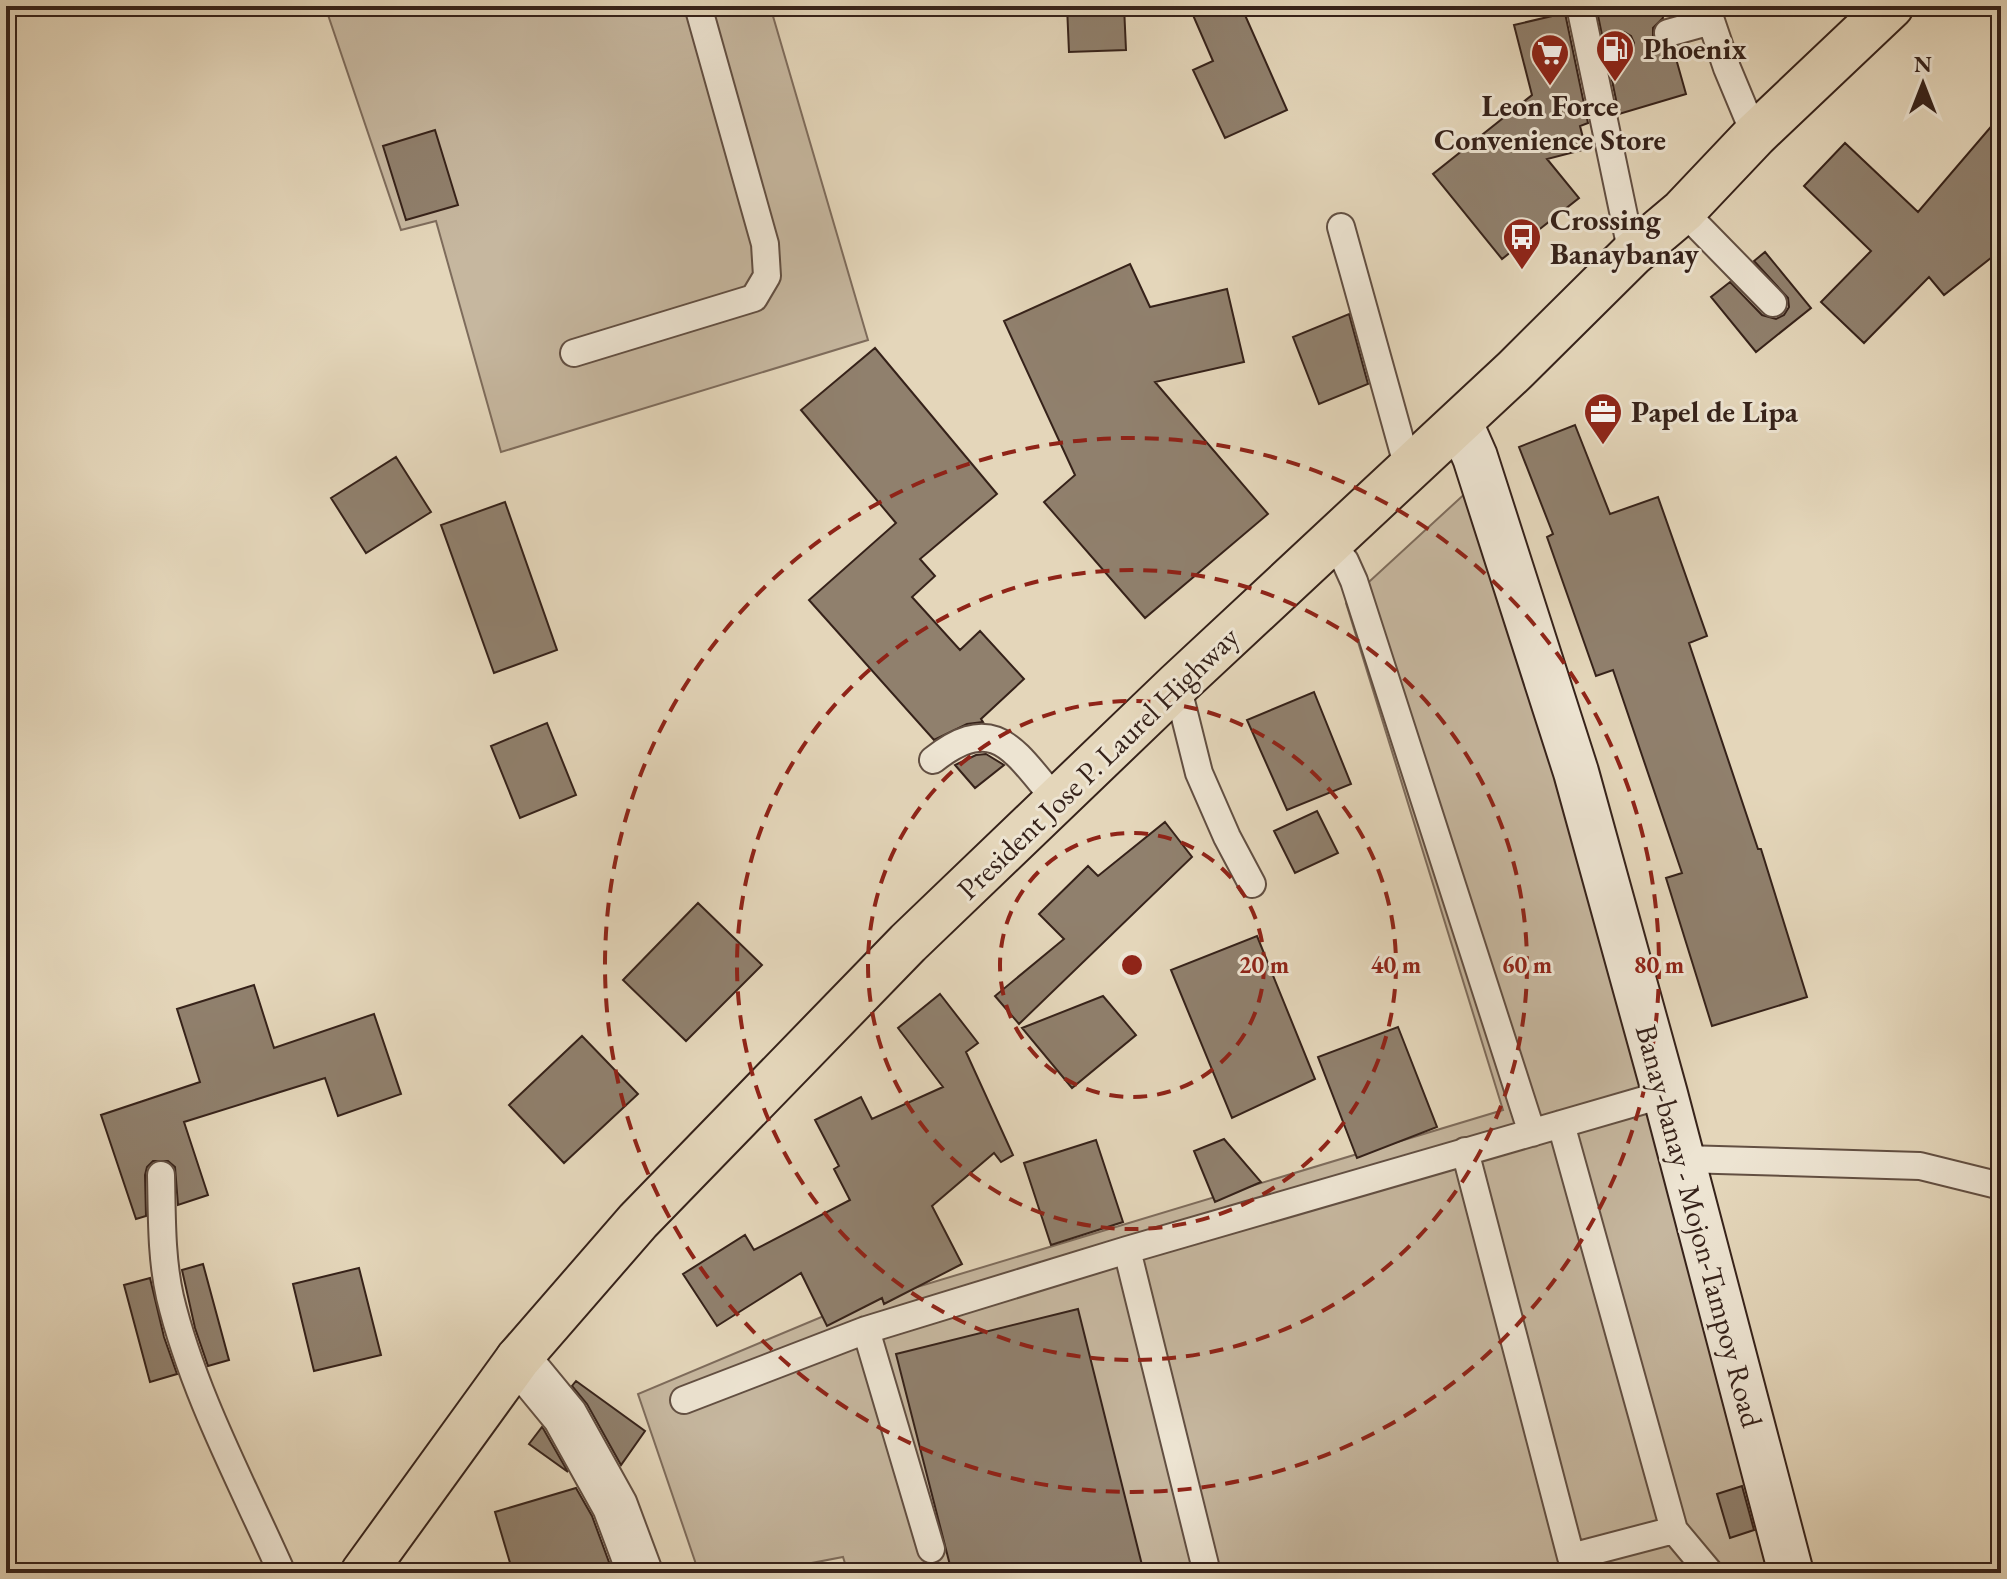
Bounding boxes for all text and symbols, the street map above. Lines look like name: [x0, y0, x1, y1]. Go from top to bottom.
fuel station icon: Phoenix: [1594, 28, 1636, 83]
place label: Phoenix: [1643, 29, 1747, 68]
supermarket icon: Leon Force Convenience Store: [1529, 32, 1571, 87]
north arrow: [1883, 44, 1963, 124]
text: N: [1914, 50, 1932, 79]
place label: Leon Force Convenience Store: [1434, 86, 1666, 159]
place label: Crossing Banaybanay: [1550, 200, 1699, 273]
bus stop icon: Crossing Banaybanay: [1501, 216, 1543, 271]
office icon: Papel de Lipa: [1582, 391, 1624, 446]
place label: Papel de Lipa: [1631, 392, 1799, 431]
street label: President Jose P. Laurel Highway: [948, 617, 1248, 908]
text: 20 m: [1239, 949, 1289, 980]
text: 40 m: [1371, 949, 1421, 980]
text: 60 m: [1502, 949, 1552, 980]
text: 80 m: [1634, 949, 1684, 980]
centre of rings: [1118, 951, 1146, 979]
street label: Banay-banay - Mojon-Tampoy Road: [1627, 1020, 1772, 1432]

